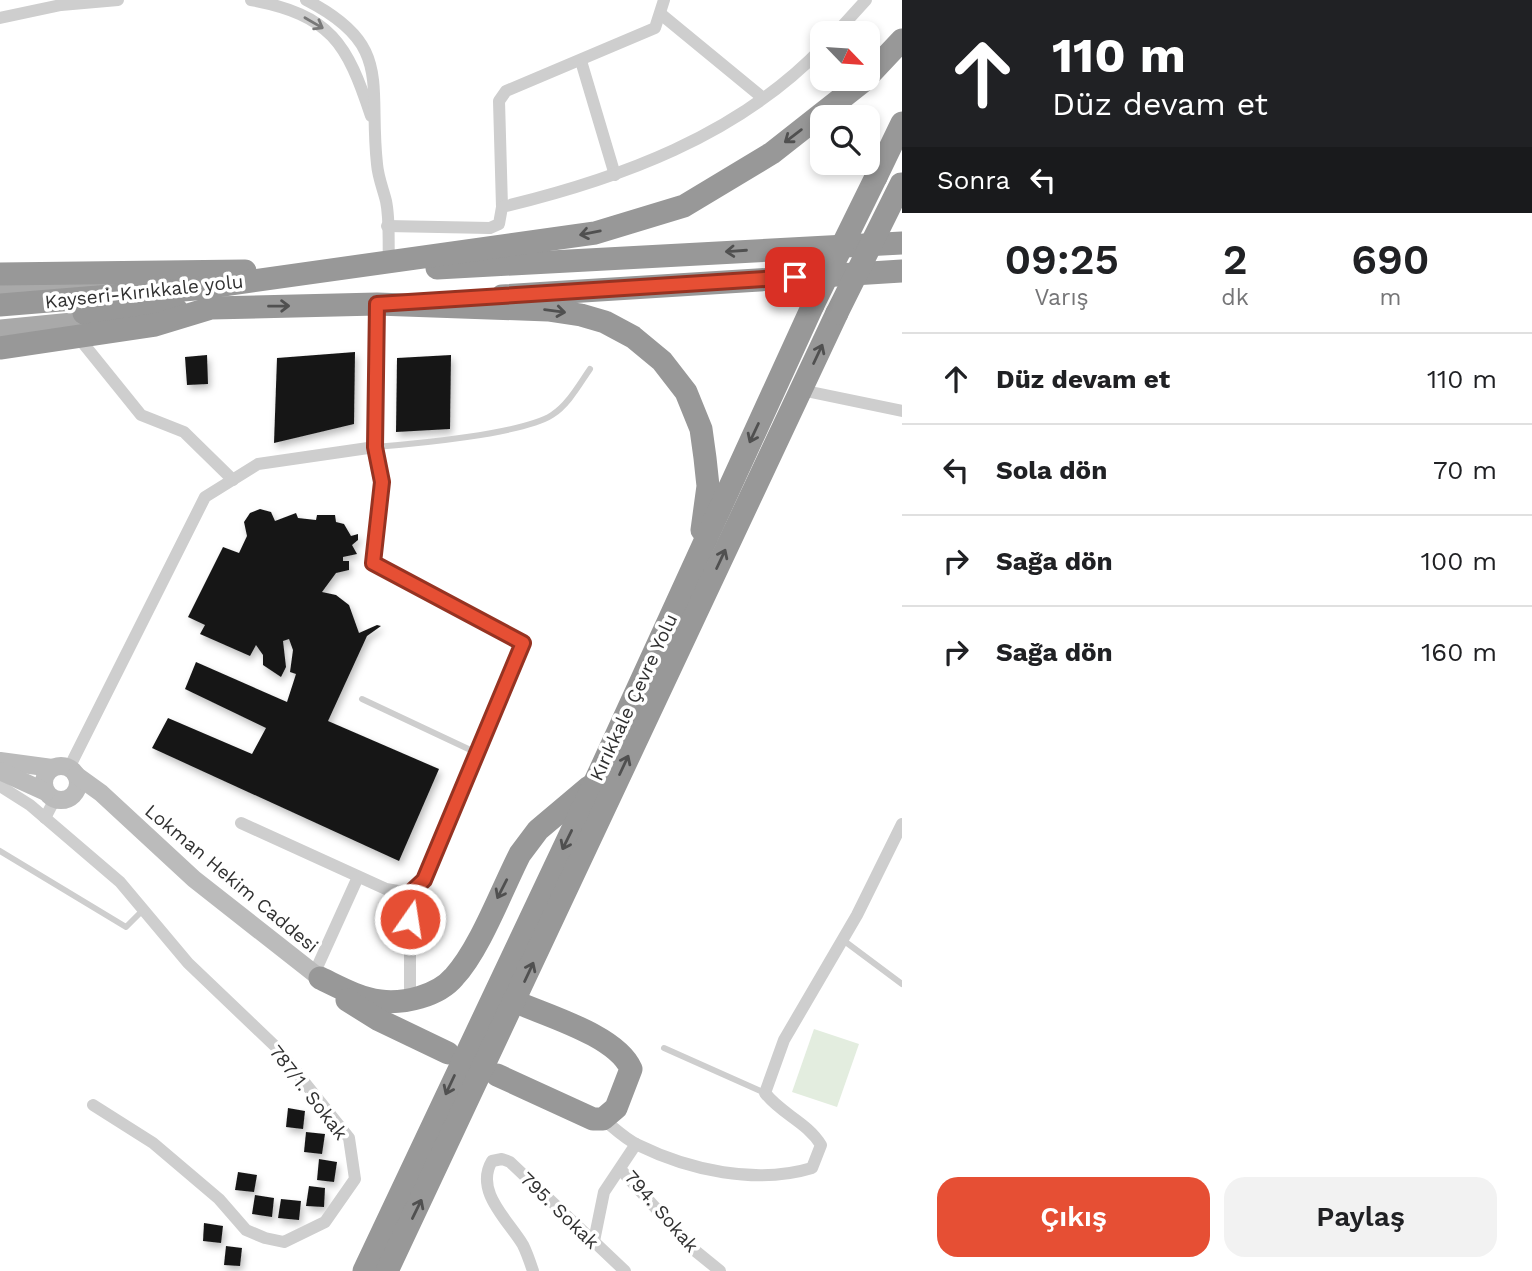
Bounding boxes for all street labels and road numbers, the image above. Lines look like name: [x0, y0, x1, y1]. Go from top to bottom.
street label: Kayseri-Kırıkkale yolu: [44, 270, 244, 313]
street label: Kırıkkale Çevre Yolu: [585, 610, 682, 784]
street label: Lokman Hekim Caddesi: [140, 799, 323, 958]
street label: 787/1. Sokak: [265, 1040, 353, 1144]
street label: 794. Sokak: [620, 1166, 704, 1257]
street label: 795. Sokak: [515, 1167, 604, 1254]

